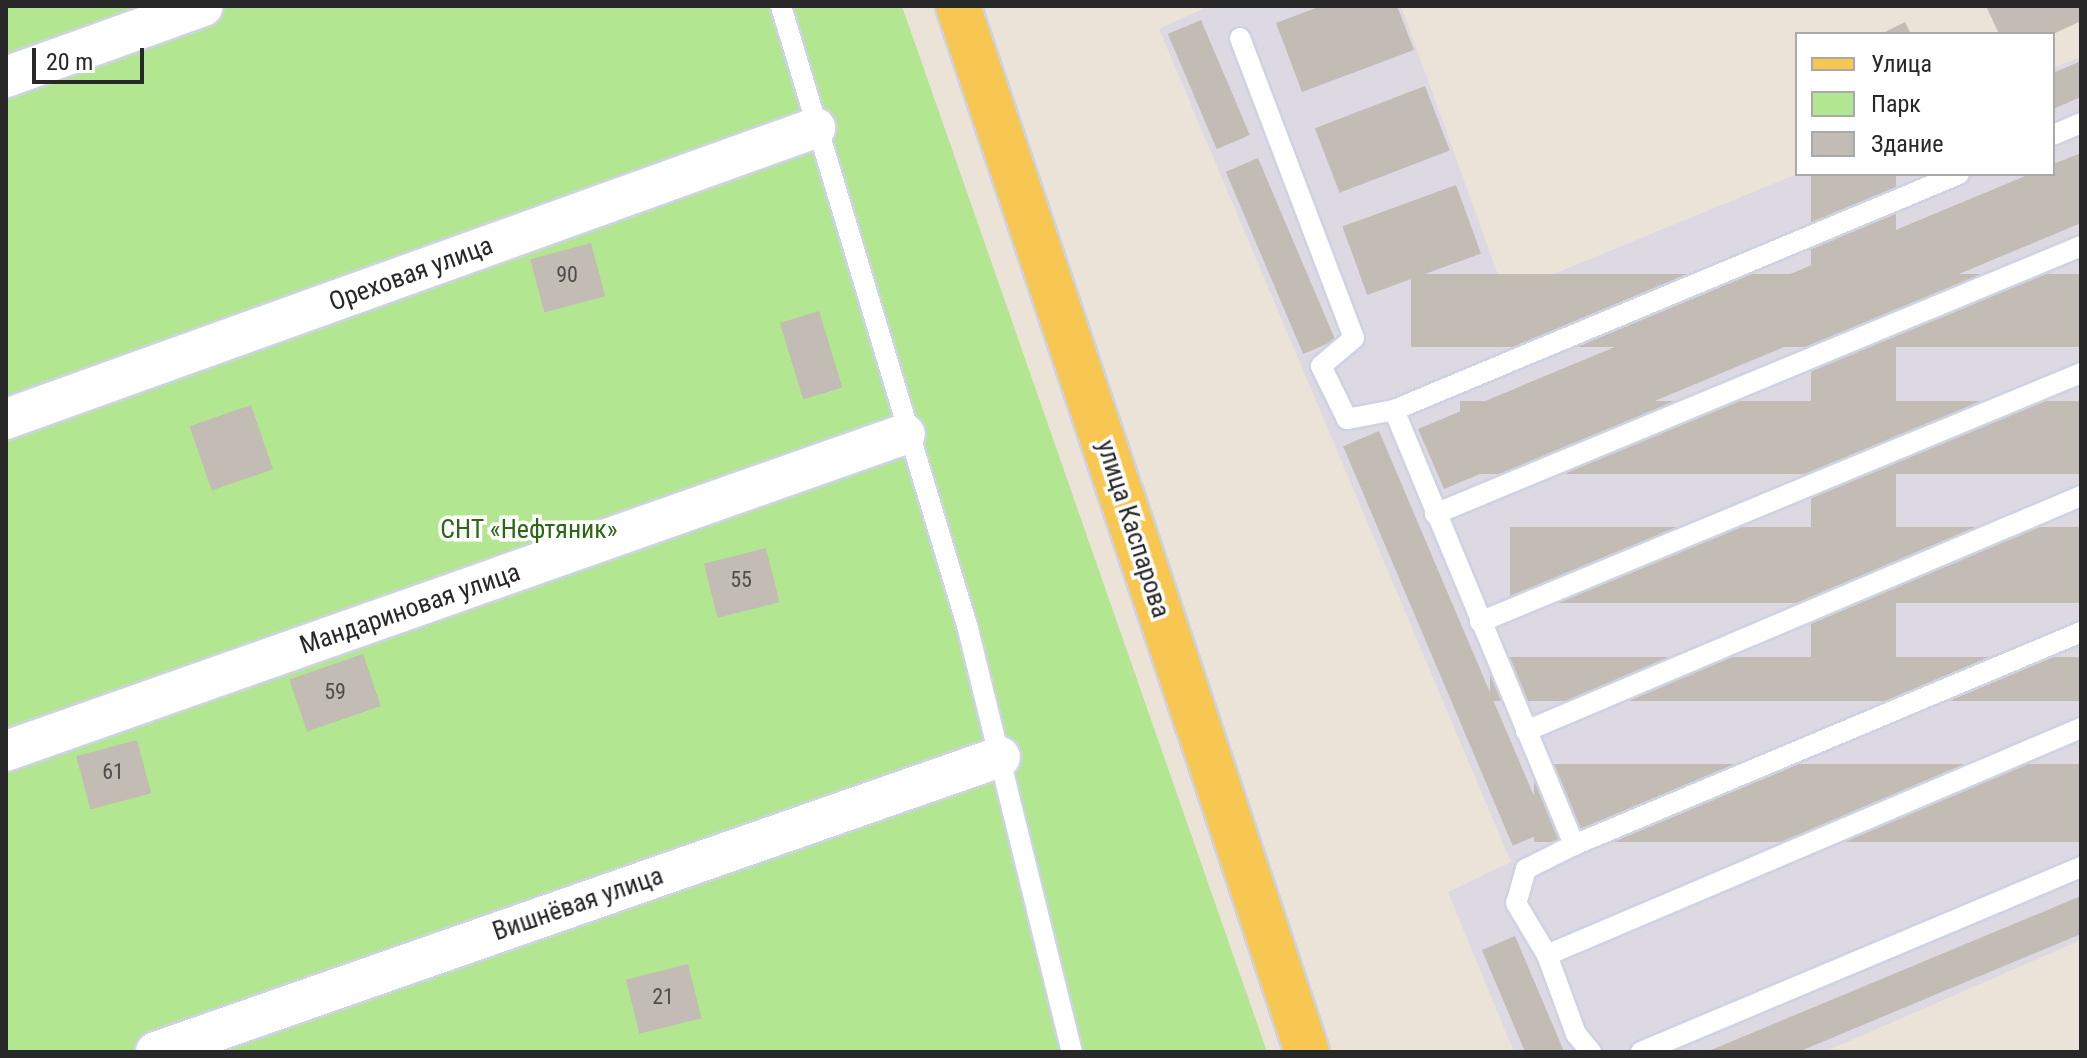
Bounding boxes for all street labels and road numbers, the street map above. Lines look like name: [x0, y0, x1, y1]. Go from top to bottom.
street label: Ореховая улица: [325, 230, 497, 318]
street label: улица Каспарова: [1090, 436, 1176, 622]
street label: Мандариновая улица: [296, 557, 524, 661]
street label: Вишнёвая улица: [489, 860, 667, 948]

